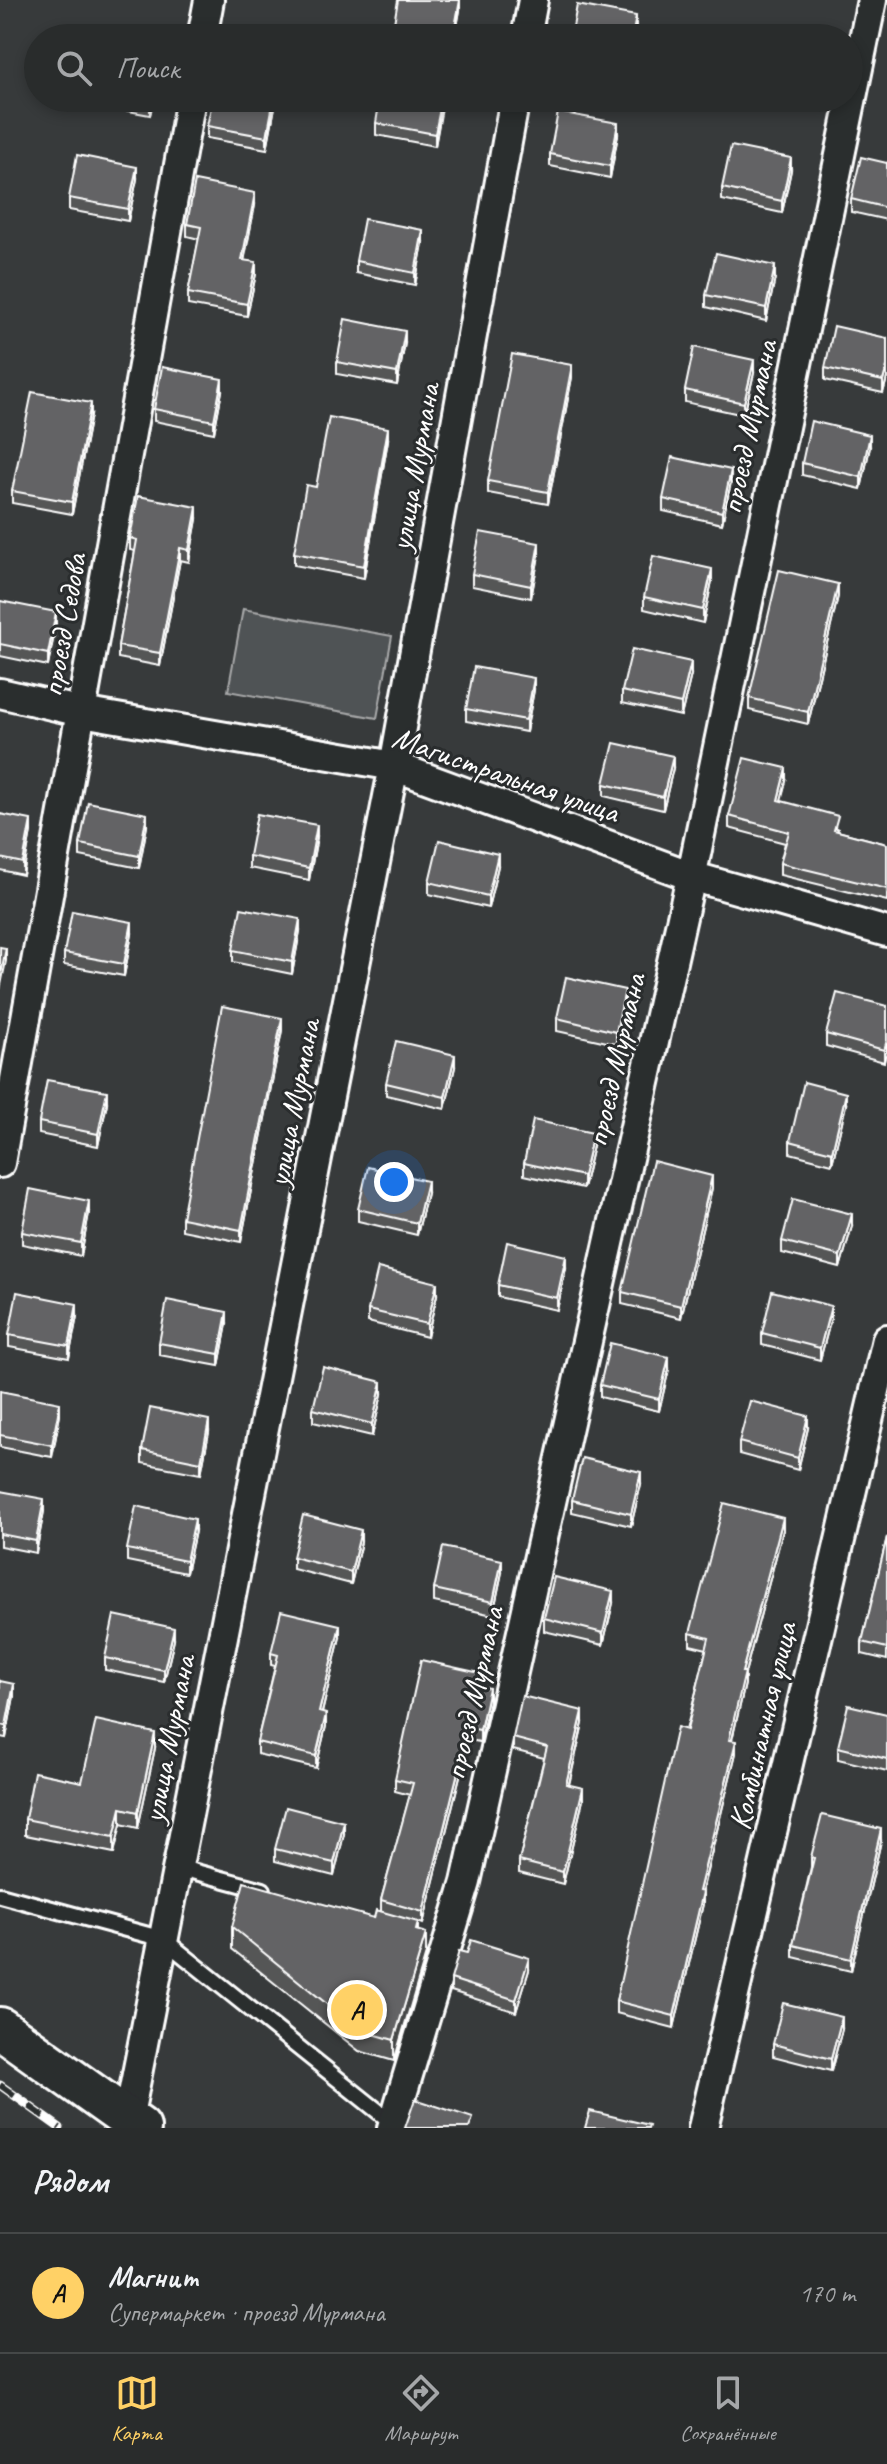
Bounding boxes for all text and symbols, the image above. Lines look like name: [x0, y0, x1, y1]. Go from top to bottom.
search box: [24, 24, 863, 112]
icon: search: [52, 46, 96, 90]
text: Поиск: [116, 49, 179, 87]
street label: проезд Мурмана: [710, 335, 787, 517]
street label: улица Мурмана: [379, 377, 450, 556]
street label: проезд Седова: [31, 548, 97, 700]
street label: Магистральная улица: [387, 717, 626, 833]
street label: проезд Мурмана: [576, 968, 656, 1151]
street label: улица Мурмана: [257, 1013, 330, 1192]
your location: [374, 1162, 414, 1202]
street label: проезд Мурмана: [434, 1601, 514, 1784]
street label: Комбинатная улица: [719, 1616, 807, 1834]
street label: улица Мурмана: [132, 1649, 205, 1828]
pin: A: [331, 1980, 383, 2040]
text: Рядом: [32, 2159, 108, 2202]
text: Магнит: [108, 2258, 199, 2296]
text: A: [51, 2277, 65, 2310]
text: 170 m: [799, 2277, 855, 2310]
text: Супермаркет · проезд Мурмана: [108, 2296, 385, 2329]
tab: Карта: [111, 2371, 162, 2447]
tab: Маршрут: [385, 2371, 457, 2447]
tab: Сохранённые: [680, 2371, 776, 2447]

